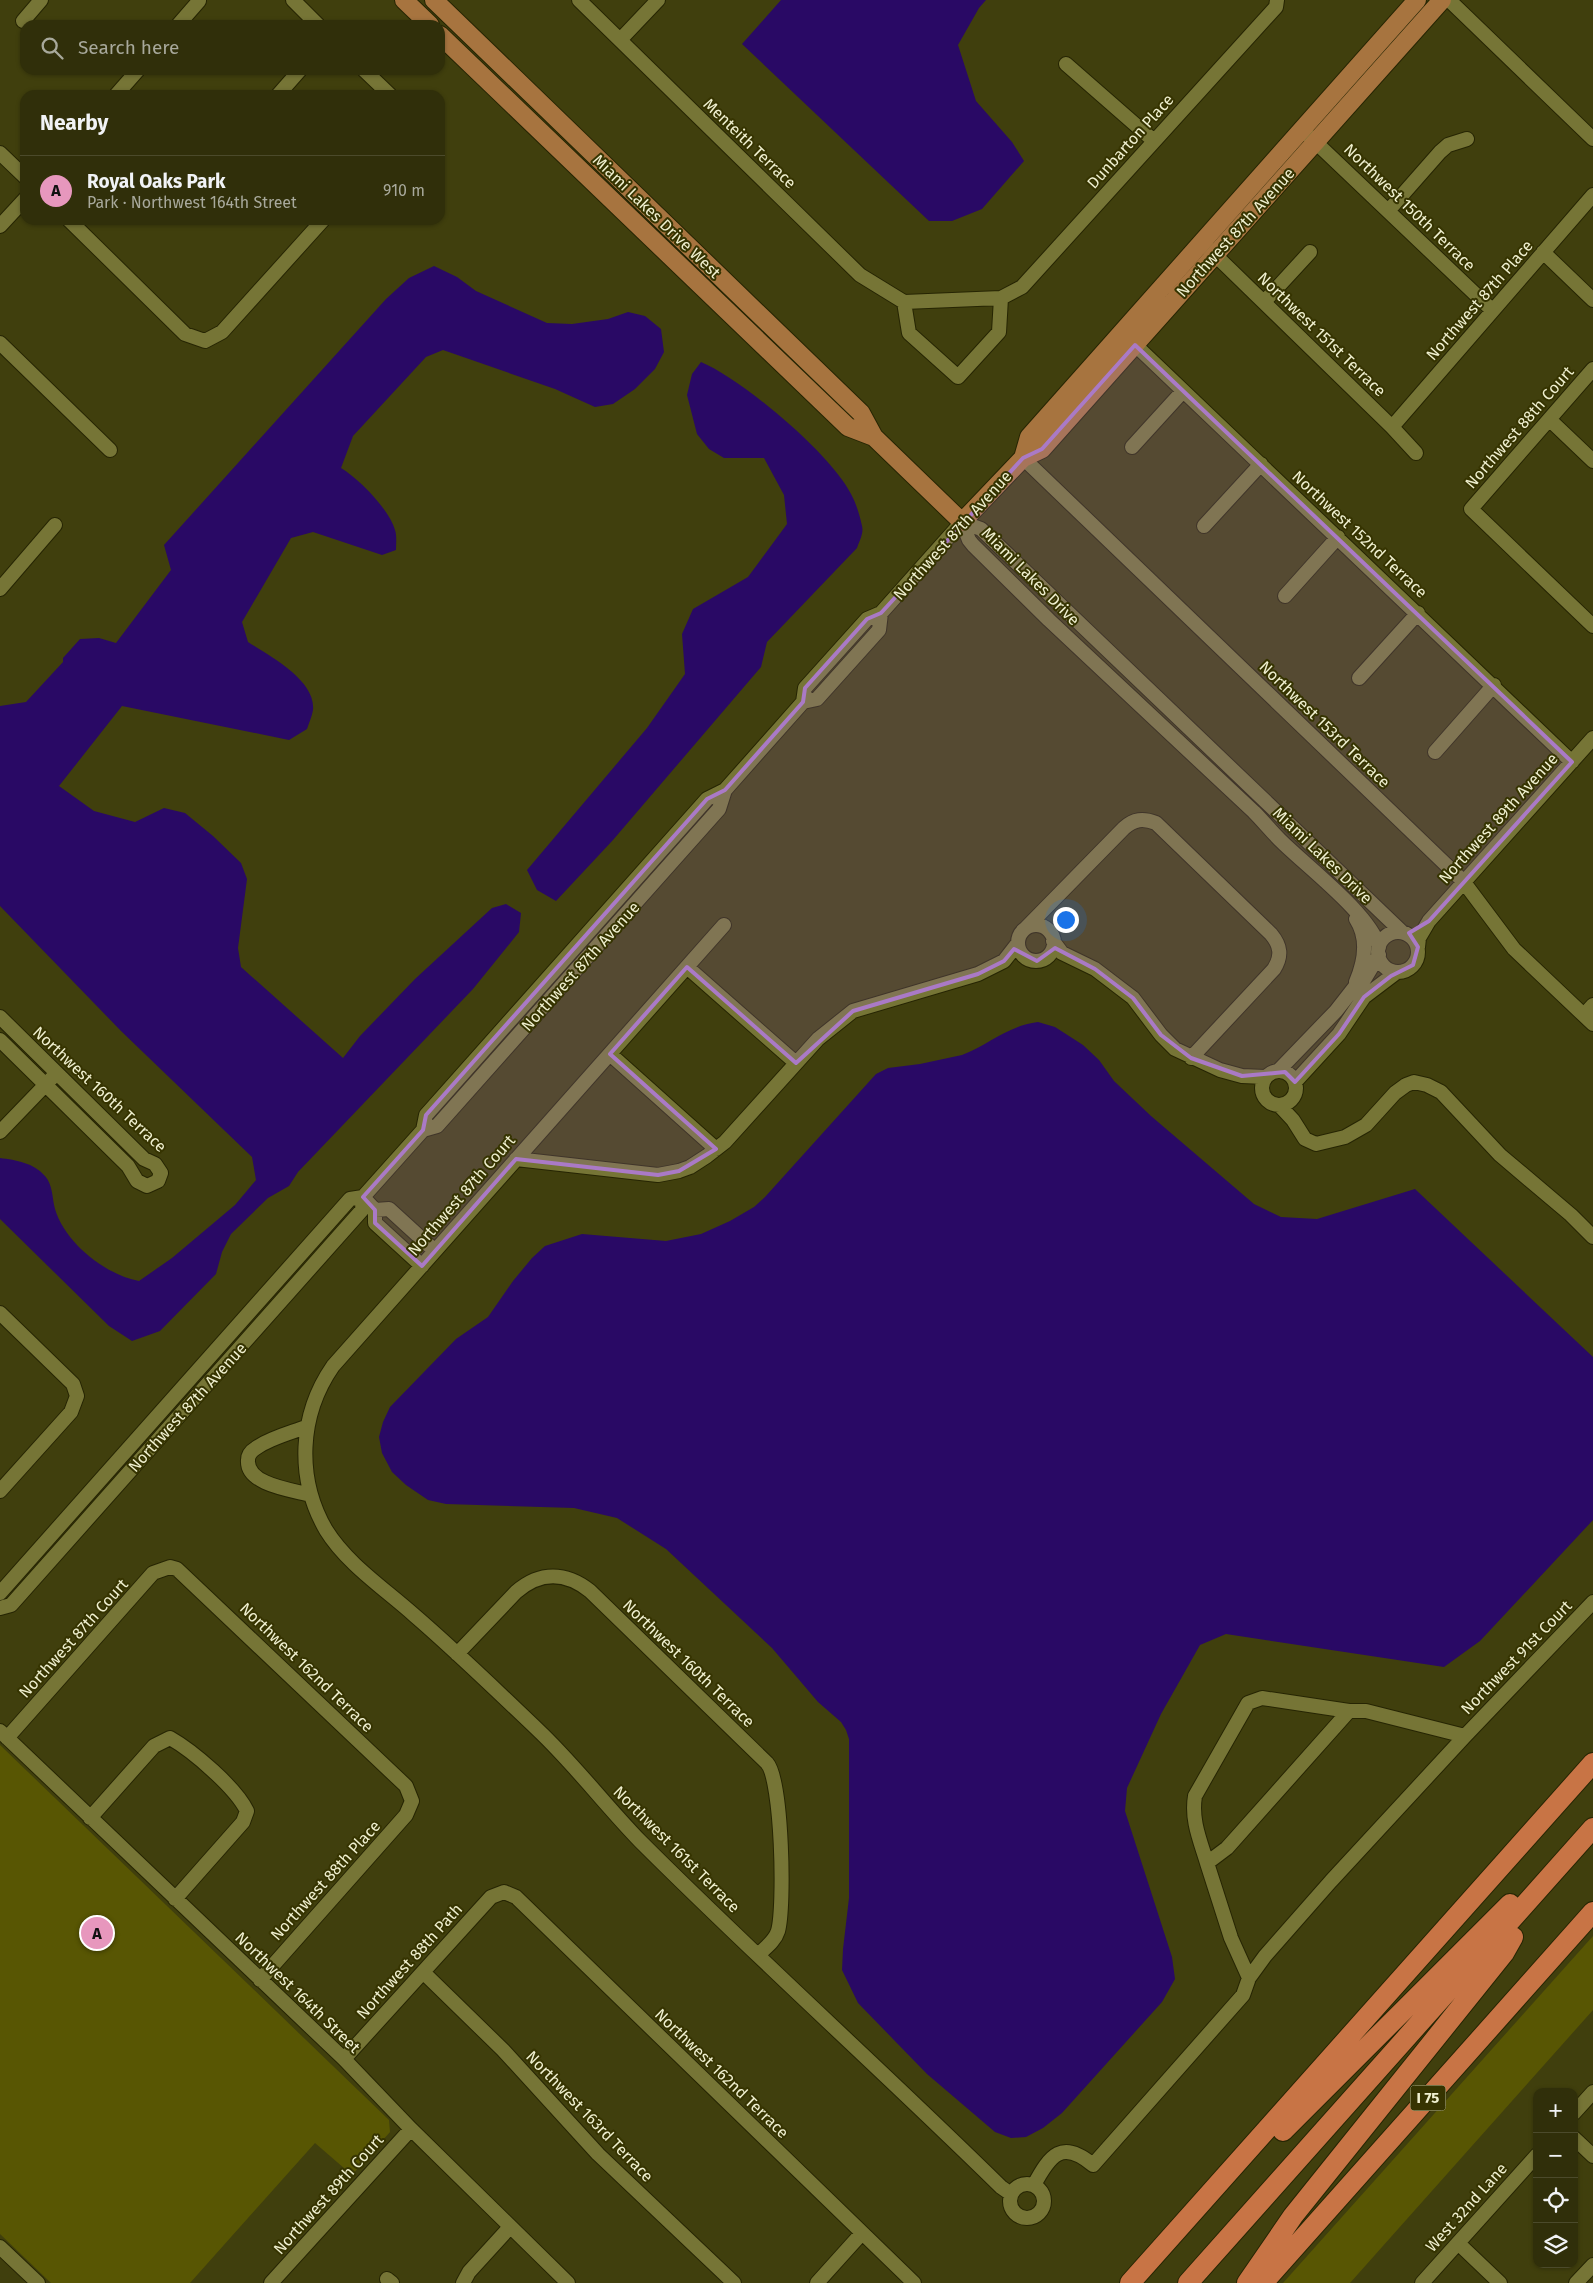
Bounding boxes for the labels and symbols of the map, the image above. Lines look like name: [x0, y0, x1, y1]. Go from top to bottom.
street label: Dunbarton Place: [1083, 90, 1178, 192]
street label: Menteith Terrace: [699, 94, 800, 192]
street label: Northwest 150th Terrace: [1340, 140, 1479, 275]
street label: Miami Lakes Drive West: [589, 151, 725, 282]
street label: Northwest 87th Avenue: [1172, 164, 1298, 301]
street label: Northwest 87th Place: [1422, 236, 1537, 364]
street label: Northwest 151st Terrace: [1254, 268, 1390, 400]
street label: Northwest 88th Court: [1461, 362, 1578, 492]
street label: Northwest 87th Avenue: [889, 467, 1015, 604]
street label: Northwest 152nd Terrace: [1288, 467, 1431, 602]
street label: Miami Lakes Drive: [978, 523, 1084, 629]
street label: Northwest 153rd Terrace: [1255, 657, 1394, 792]
street label: Northwest 89th Avenue: [1435, 749, 1562, 887]
street label: Miami Lakes Drive: [1269, 803, 1376, 908]
street label: Northwest 87th Avenue: [517, 898, 643, 1035]
your location: [1053, 907, 1079, 933]
street label: Northwest 160th Terrace: [29, 1022, 170, 1156]
street label: Northwest 87th Court: [404, 1131, 519, 1260]
street label: Northwest 87th Avenue: [124, 1339, 250, 1476]
street label: Northwest 87th Court: [15, 1575, 132, 1702]
street label: Northwest 160th Terrace: [619, 1595, 758, 1731]
street label: Northwest 91st Court: [1457, 1596, 1576, 1718]
street label: Northwest 162nd Terrace: [236, 1599, 377, 1736]
street label: Northwest 161st Terrace: [609, 1782, 744, 1917]
street label: Northwest 88th Place: [267, 1816, 384, 1944]
street label: Northwest 88th Path: [353, 1900, 466, 2023]
pin: A: [81, 1914, 113, 1952]
street label: Northwest 164th Street: [231, 1928, 364, 2057]
street label: Northwest 162nd Terrace: [651, 2005, 792, 2142]
street label: Northwest 163rd Terrace: [522, 2047, 657, 2186]
road number: I 75: [1410, 2086, 1446, 2110]
street label: Northwest 89th Court: [269, 2130, 387, 2258]
street label: West 32nd Lane: [1422, 2159, 1511, 2256]

